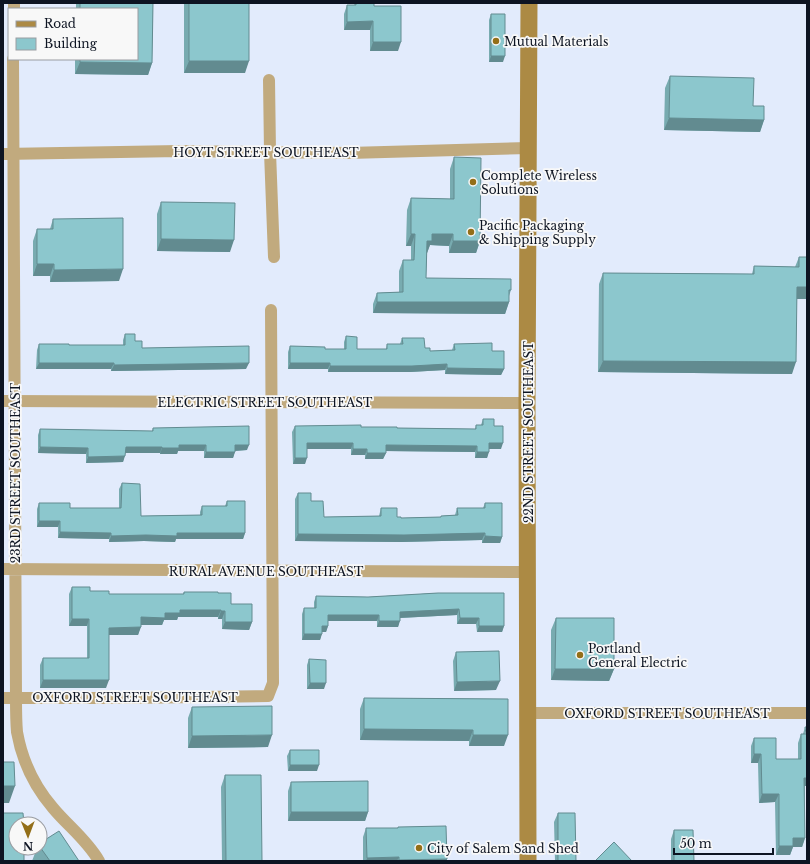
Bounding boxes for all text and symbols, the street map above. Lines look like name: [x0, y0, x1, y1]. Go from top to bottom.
legend: [8, 8, 138, 60]
text: Road: [44, 16, 76, 31]
place label: Mutual Materials: [504, 34, 608, 49]
text: Building: [44, 36, 98, 51]
marker: Mutual Materials: [491, 36, 501, 46]
street label: HOYT STREET SOUTHEAST: [173, 145, 359, 160]
place label: Complete Wireless Solutions: [481, 168, 597, 197]
marker: Complete Wireless Solutions: [468, 177, 478, 187]
place label: Pacific Packaging & Shipping Supply: [479, 218, 596, 247]
marker: Pacific Packaging & Shipping Supply: [466, 227, 476, 237]
street label: 22ND STREET SOUTHEAST: [521, 341, 536, 523]
street label: 23RD STREET SOUTHEAST: [8, 382, 23, 563]
street label: ELECTRIC STREET SOUTHEAST: [158, 395, 373, 410]
street label: RURAL AVENUE SOUTHEAST: [169, 564, 364, 579]
place label: Portland General Electric: [588, 641, 687, 670]
marker: Portland General Electric: [575, 650, 585, 660]
street label: OXFORD STREET SOUTHEAST: [32, 690, 238, 705]
street label: OXFORD STREET SOUTHEAST: [564, 706, 770, 721]
north arrow: [8, 816, 48, 856]
scale bar: [674, 830, 773, 856]
text: 50 m: [680, 836, 712, 851]
text: N: [22, 839, 33, 853]
place label: City of Salem Sand Shed: [427, 841, 579, 856]
marker: City of Salem Sand Shed: [414, 843, 424, 853]

